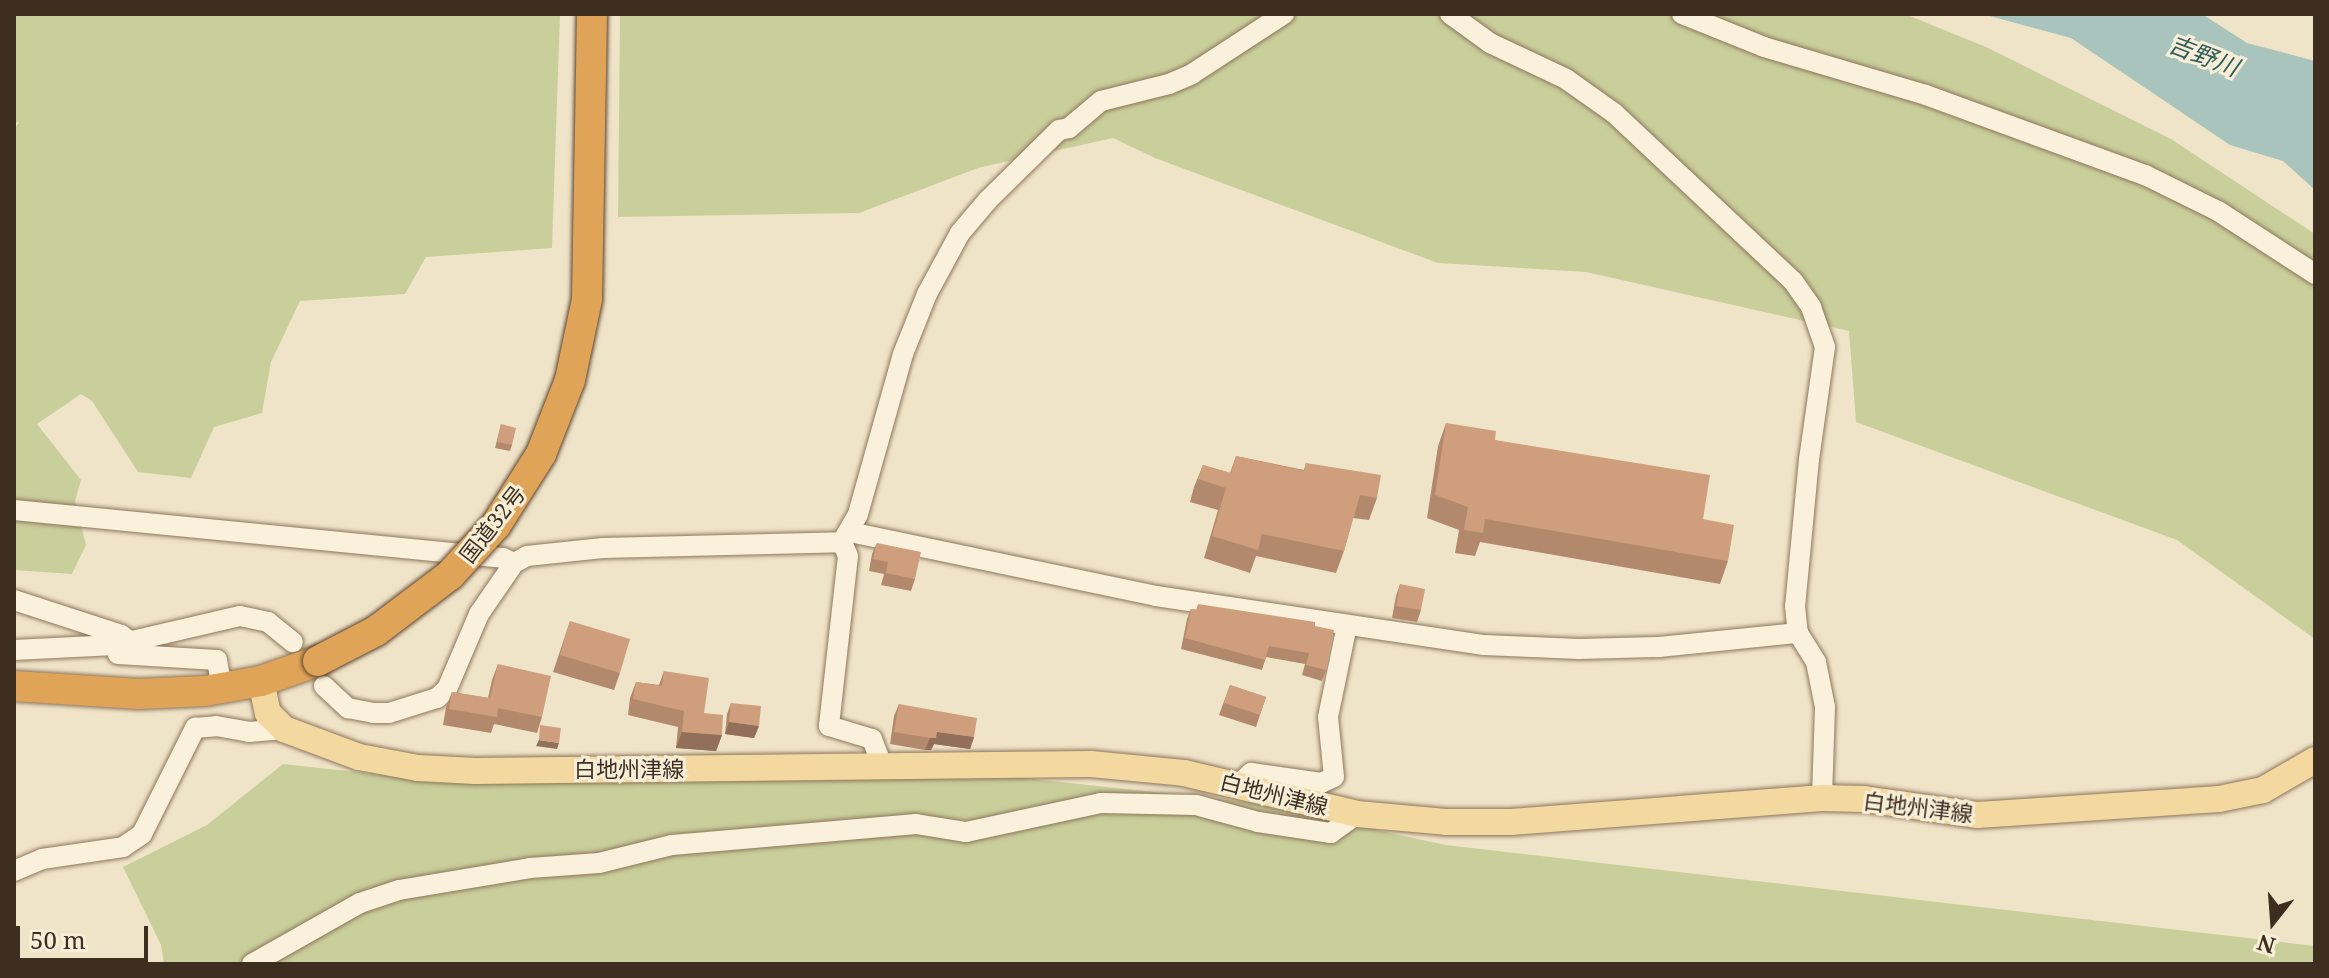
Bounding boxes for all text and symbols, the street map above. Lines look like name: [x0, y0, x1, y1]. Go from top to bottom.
water label: 吉野川: [2165, 29, 2243, 81]
street label: 国道32号: [454, 480, 530, 568]
street label: 白地州津線: [574, 756, 684, 782]
street label: 白地州津線: [1217, 768, 1331, 820]
street label: 白地州津線: [1862, 787, 1974, 827]
north arrow: [2233, 882, 2313, 962]
scale bar: [20, 910, 152, 960]
text: 50 m: [30, 923, 86, 956]
text: N: [2253, 928, 2279, 962]

